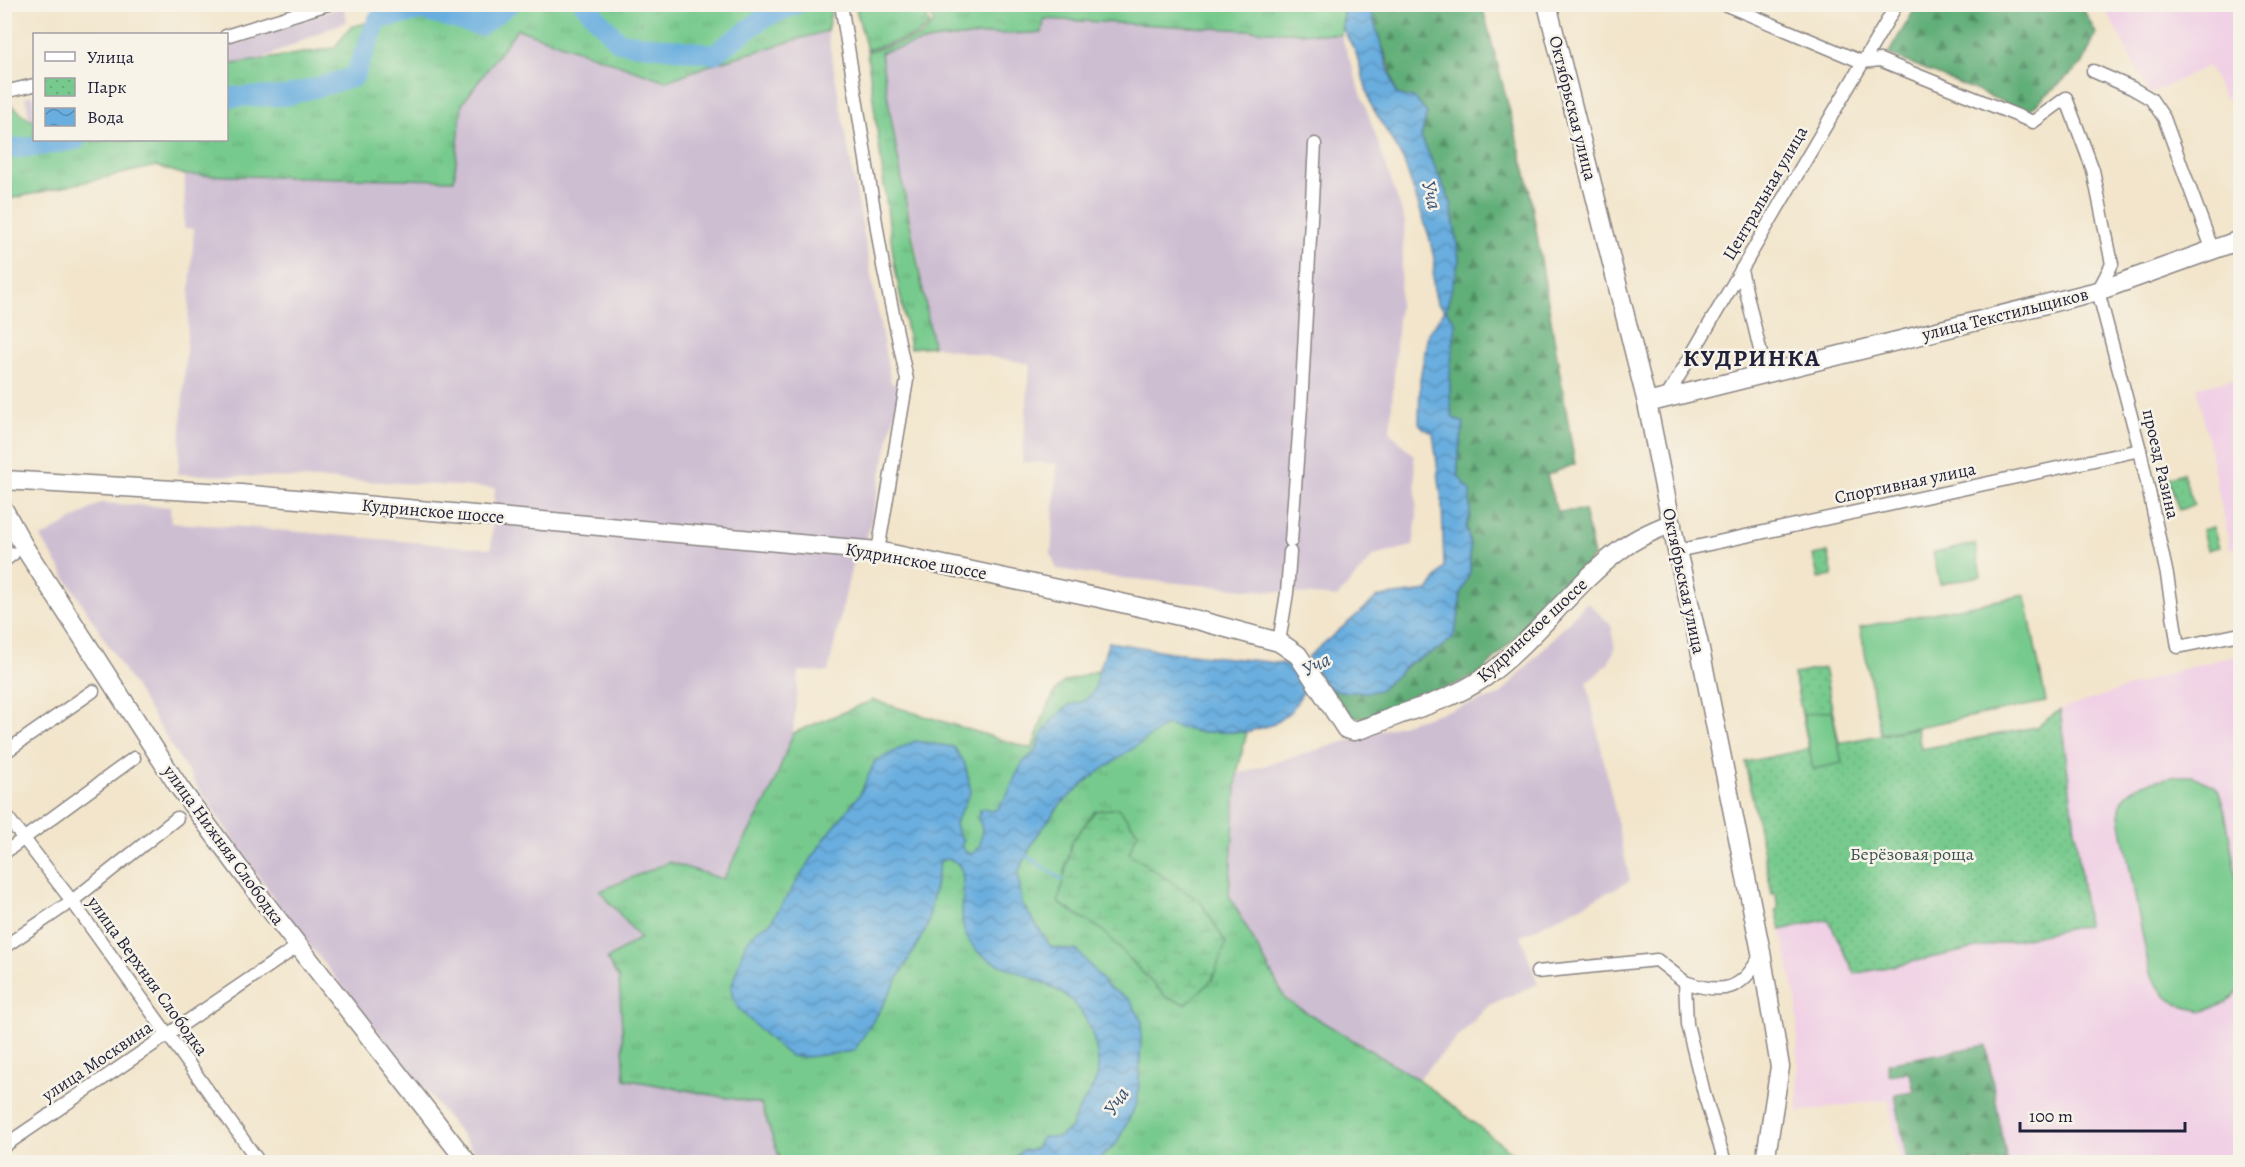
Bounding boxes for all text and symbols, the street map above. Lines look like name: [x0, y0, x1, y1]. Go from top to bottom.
legend: [33, 33, 228, 141]
street label: Октябрьская улица: [1543, 33, 1603, 184]
text: Улица: [87, 45, 135, 69]
text: Парк: [87, 75, 127, 99]
text: Вода: [87, 105, 125, 129]
street label: Центральная улица: [1717, 121, 1814, 264]
water label: Уча: [1415, 178, 1448, 212]
street label: улица Текстильщиков: [1918, 282, 2091, 347]
district label: КУДРИНКА: [1683, 342, 1821, 374]
street label: проезд Разина: [2137, 407, 2185, 522]
street label: Спортивная улица: [1832, 456, 1978, 510]
street label: Кудринское шоссе: [361, 493, 505, 529]
street label: Октябрьская улица: [1657, 506, 1711, 657]
street label: Кудринское шоссе: [843, 537, 989, 585]
street label: Кудринское шоссе: [1471, 572, 1593, 688]
water label: Уча: [1297, 646, 1335, 683]
street label: улица Нижняя Слободка: [157, 759, 291, 930]
park label: Берёзовая роща: [1850, 842, 1975, 866]
street label: улица Верхняя Слободка: [81, 891, 214, 1061]
street label: улица Москвина: [36, 1015, 158, 1107]
water label: Уча: [1097, 1082, 1136, 1121]
scale bar: [2020, 1095, 2185, 1133]
text: 100 m: [2029, 1104, 2073, 1128]

